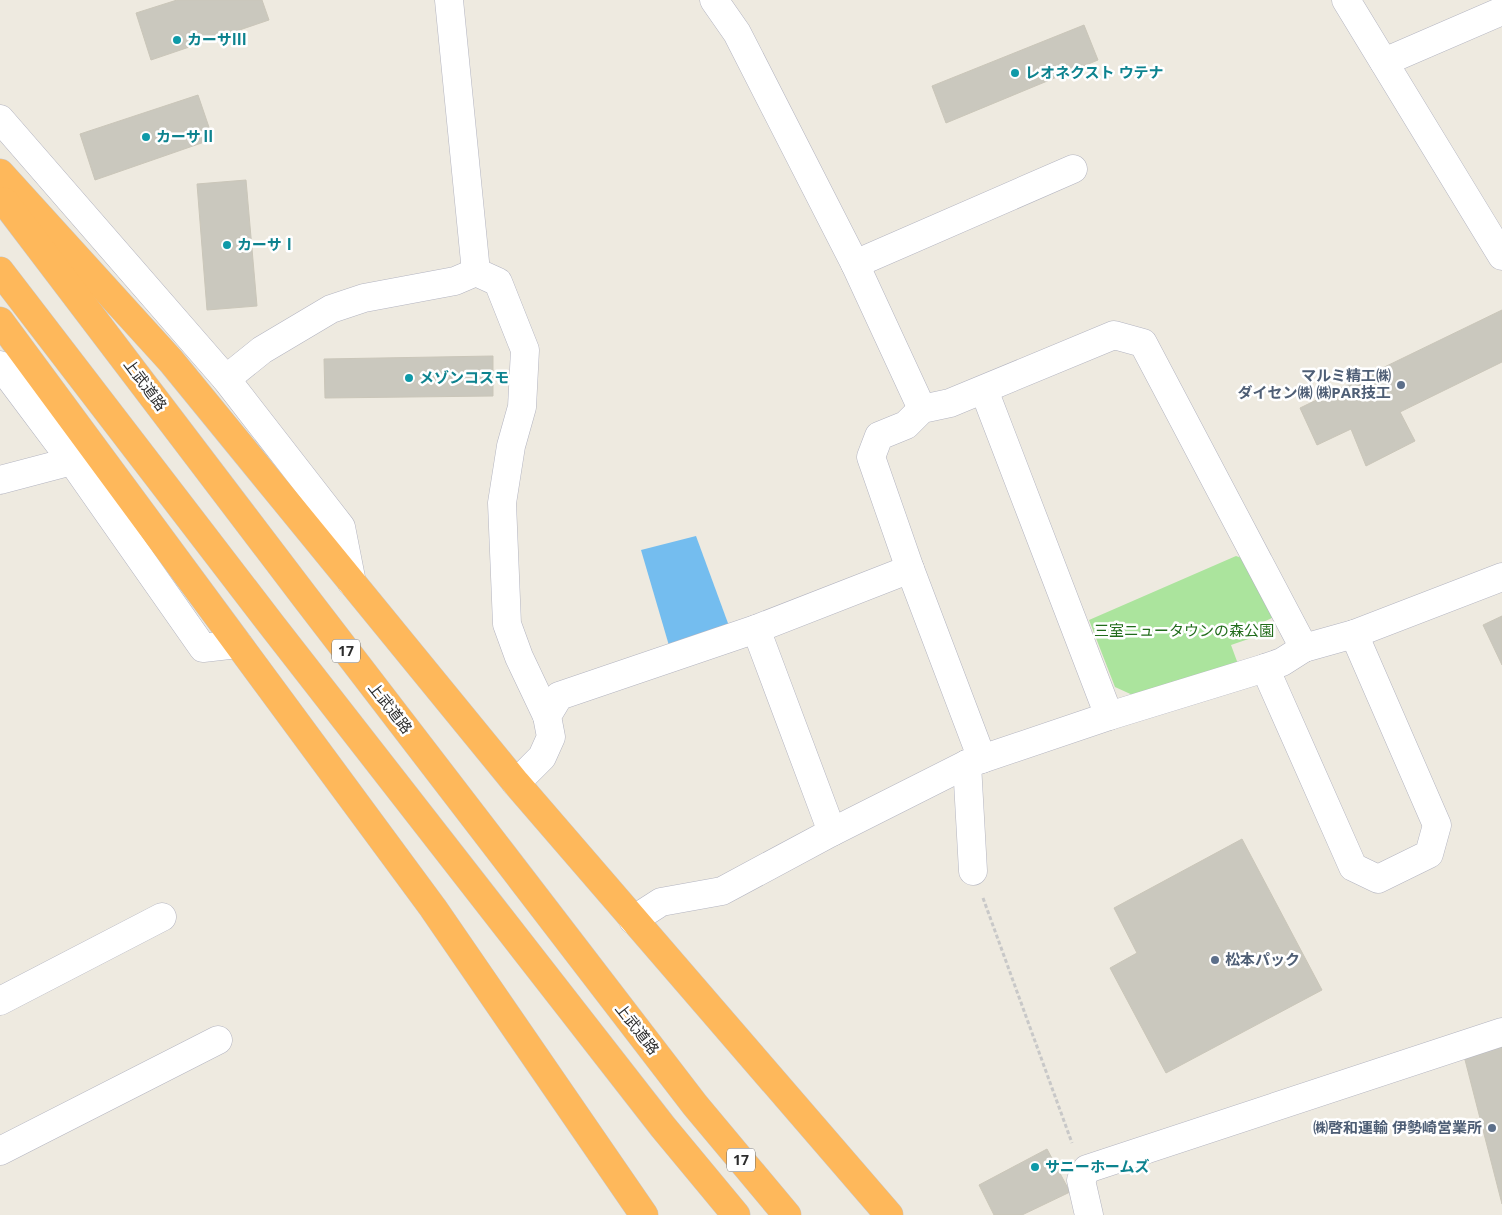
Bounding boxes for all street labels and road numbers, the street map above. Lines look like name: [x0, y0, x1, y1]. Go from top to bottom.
street label: 上武道路: [120, 354, 172, 414]
road number: 17: [332, 640, 360, 662]
street label: 上武道路: [364, 678, 417, 737]
street label: 上武道路: [611, 999, 664, 1058]
road number: 17: [727, 1148, 755, 1172]

